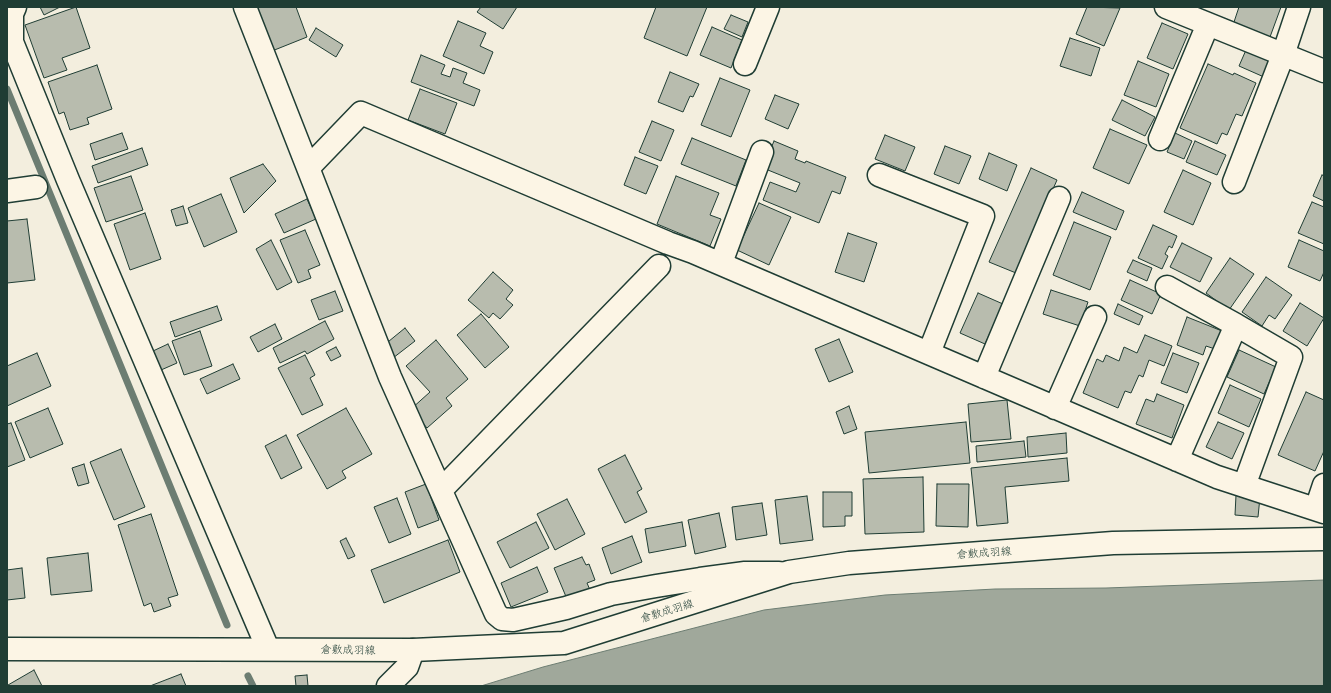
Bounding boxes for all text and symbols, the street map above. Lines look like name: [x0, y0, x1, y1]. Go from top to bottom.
street label: 倉敷成羽線: [956, 544, 1012, 562]
street label: 倉敷成羽線: [639, 597, 695, 625]
street label: 倉敷成羽線: [320, 643, 376, 657]

